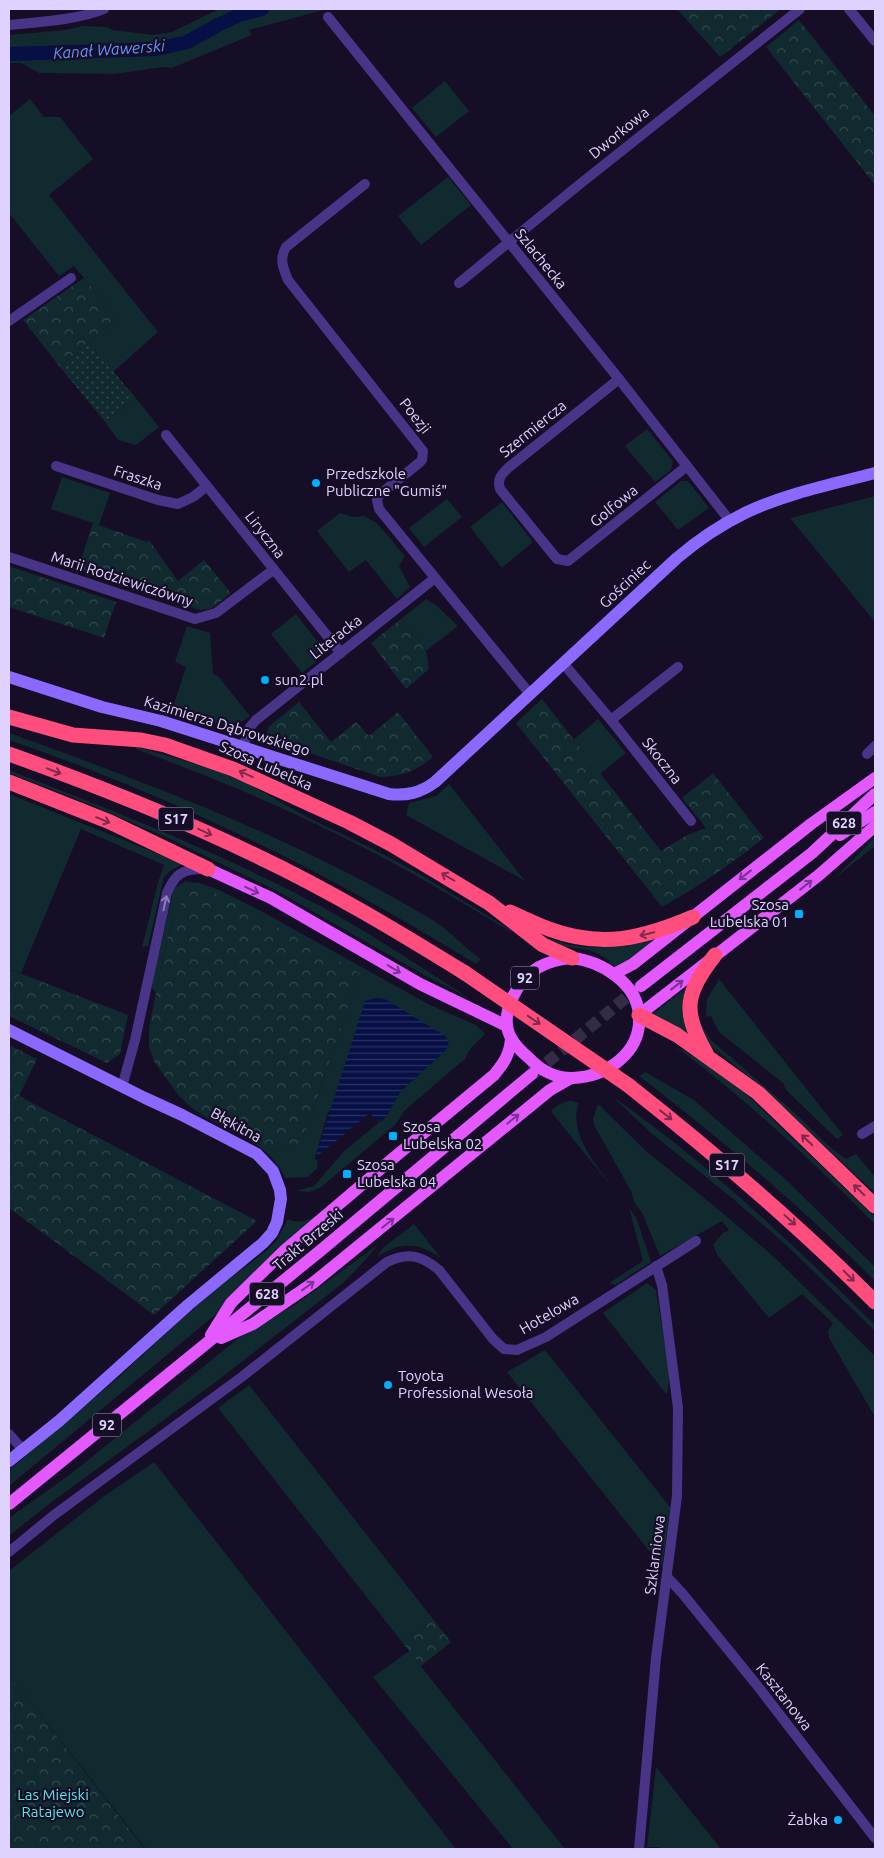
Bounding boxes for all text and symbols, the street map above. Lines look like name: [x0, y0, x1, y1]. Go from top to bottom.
water label: Kanał Wawerski: [52, 36, 167, 62]
street label: Dworkowa: [585, 103, 652, 162]
street label: Szlachecka: [512, 225, 571, 292]
street label: Poezji: [396, 395, 434, 437]
street label: Szermiercza: [496, 397, 569, 461]
street label: Fraszka: [112, 462, 164, 493]
place label: Przedszkole Publiczne "Gumiś": [326, 465, 447, 499]
marker: Przedszkole Publiczne "Gumiś": [310, 477, 322, 489]
street label: Golfowa: [586, 481, 641, 530]
street label: Liryczna: [242, 508, 289, 561]
street label: Marii Rodziewiczówny: [49, 548, 195, 609]
street label: Gościniec: [596, 556, 654, 611]
street label: Literacka: [306, 611, 365, 662]
place label: sun2.pl: [275, 671, 324, 688]
marker: sun2.pl: [259, 674, 271, 686]
street label: Kazimierza Dąbrowskiego: [142, 692, 312, 759]
street label: Skoczna: [639, 734, 686, 787]
street label: Szosa Lubelska: [217, 737, 315, 794]
one-way arrow: [46, 767, 62, 776]
one-way arrow: [239, 769, 254, 779]
road number: S17: [158, 808, 194, 831]
road number: 628: [826, 811, 862, 834]
one-way arrow: [95, 815, 110, 825]
one-way arrow: [197, 828, 212, 837]
one-way arrow: [739, 870, 752, 881]
one-way arrow: [440, 872, 455, 882]
one-way arrow: [799, 880, 812, 891]
one-way arrow: [244, 886, 259, 895]
one-way arrow: [161, 896, 170, 912]
place label: Szosa Lubelska 01: [710, 896, 789, 930]
marker: Szosa Lubelska 01: [793, 908, 805, 920]
one-way arrow: [640, 930, 656, 939]
one-way arrow: [387, 964, 401, 974]
road number: 92: [511, 966, 539, 990]
one-way arrow: [671, 980, 684, 991]
one-way arrow: [527, 1015, 541, 1025]
street label: Błękitna: [208, 1104, 265, 1145]
one-way arrow: [659, 1110, 672, 1121]
one-way arrow: [506, 1114, 519, 1125]
place label: Szosa Lubelska 02: [403, 1118, 482, 1152]
marker: Szosa Lubelska 02: [387, 1130, 399, 1142]
one-way arrow: [801, 1134, 814, 1146]
road number: S17: [710, 1154, 744, 1176]
place label: Szosa Lubelska 04: [357, 1156, 436, 1190]
marker: Szosa Lubelska 04: [341, 1168, 353, 1180]
one-way arrow: [853, 1184, 865, 1196]
street label: Trakt Brzeski: [269, 1205, 346, 1274]
one-way arrow: [784, 1214, 797, 1226]
one-way arrow: [381, 1217, 394, 1228]
one-way arrow: [843, 1269, 855, 1282]
one-way arrow: [301, 1281, 315, 1291]
road number: 628: [250, 1282, 284, 1306]
street label: Hotelowa: [516, 1290, 581, 1337]
place label: Toyota Professional Wesoła: [398, 1367, 533, 1401]
marker: Toyota Professional Wesoła: [382, 1379, 394, 1391]
road number: 92: [93, 1414, 121, 1436]
street label: Szklarniowa: [641, 1514, 668, 1596]
street label: Kasztanowa: [753, 1660, 816, 1734]
park label: Las Miejski Ratajewo: [17, 1786, 89, 1820]
place label: Żabka: [788, 1811, 828, 1828]
marker: Żabka: [832, 1814, 844, 1826]

